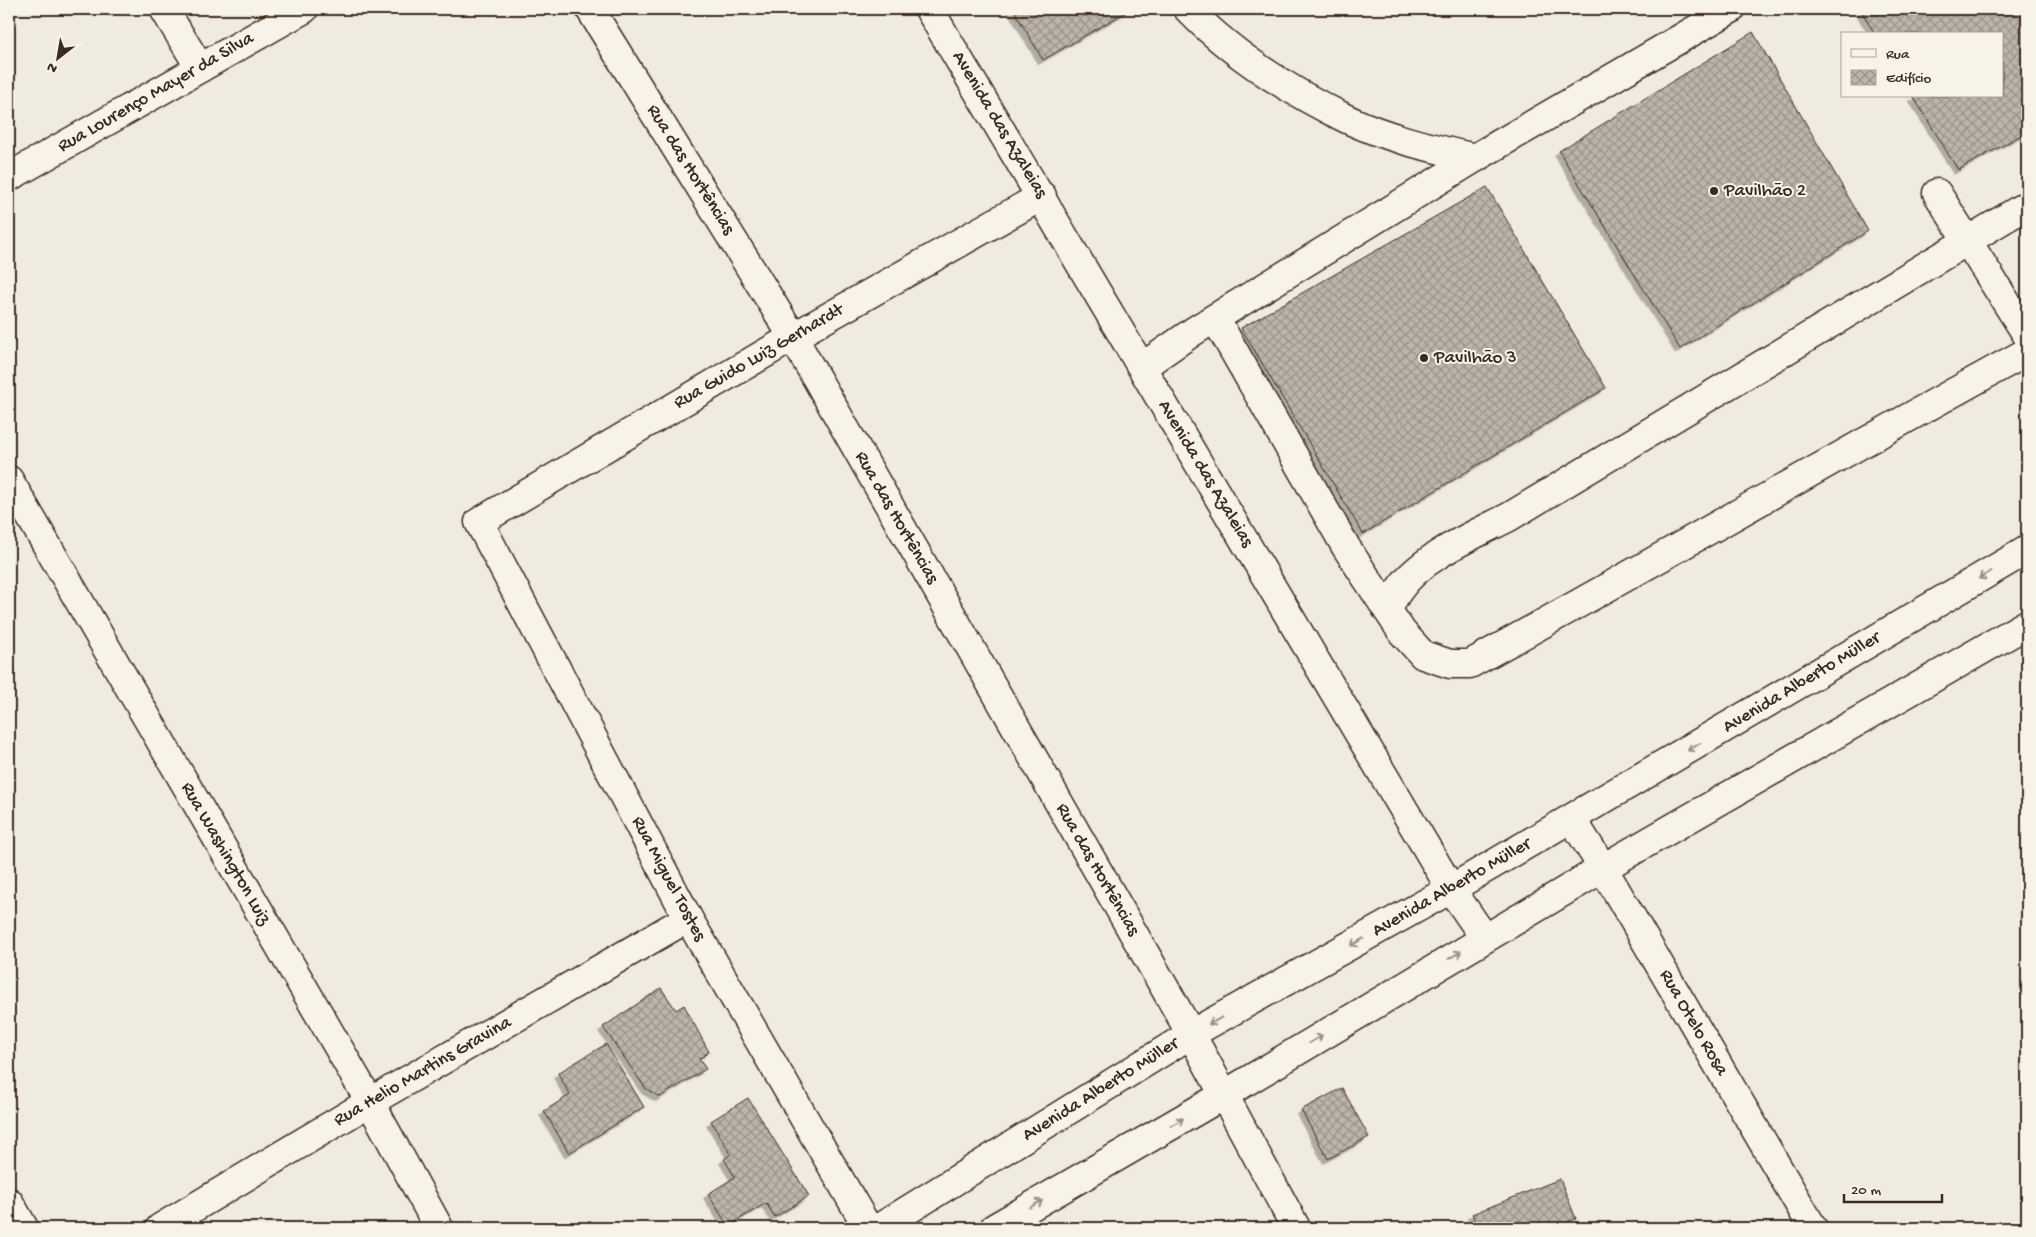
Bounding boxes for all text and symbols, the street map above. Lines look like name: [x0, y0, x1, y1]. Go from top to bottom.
street label: Rua Lourenço Mayer da Silva: [54, 27, 259, 159]
north arrow: [32, 32, 82, 82]
legend: [1841, 32, 2004, 98]
text: Rua: [1886, 46, 1910, 64]
street label: Avenida das Azaleias: [946, 47, 1053, 204]
text: N: [44, 57, 61, 77]
text: Edifício: [1886, 70, 1932, 88]
street label: Rua das Hortências: [641, 101, 740, 240]
place label: Pavilhão 2: [1723, 180, 1806, 203]
marker: Pavilhão 2: [1708, 185, 1720, 197]
street label: Rua Guido Luiz Gerhardt: [670, 298, 850, 415]
place label: Pavilhão 3: [1433, 347, 1517, 370]
marker: Pavilhão 3: [1418, 352, 1430, 364]
street label: Avenida das Azaleias: [1152, 396, 1259, 553]
street label: Rua das Hortências: [849, 448, 944, 589]
one-way arrow: [1979, 571, 1993, 581]
street label: Avenida Alberto Müller: [1719, 626, 1887, 739]
one-way arrow: [1688, 742, 1702, 752]
street label: Rua Washington Luiz: [175, 778, 276, 930]
street label: Rua das Hortências: [1050, 800, 1145, 941]
street label: Rua Miguel Tostes: [625, 813, 711, 946]
street label: Avenida Alberto Müller: [1368, 832, 1538, 943]
one-way arrow: [1350, 937, 1364, 947]
one-way arrow: [1448, 949, 1462, 959]
street label: Rua Otelo Rosa: [1653, 966, 1733, 1081]
street label: Rua Helio Martins Gravina: [330, 1011, 517, 1132]
one-way arrow: [1208, 1016, 1222, 1026]
street label: Avenida Alberto Müller: [1019, 1031, 1185, 1147]
one-way arrow: [1309, 1033, 1323, 1043]
one-way arrow: [1169, 1117, 1184, 1127]
scale bar: [1844, 1172, 1941, 1204]
text: 20 m: [1851, 1182, 1881, 1200]
one-way arrow: [1029, 1198, 1043, 1208]

